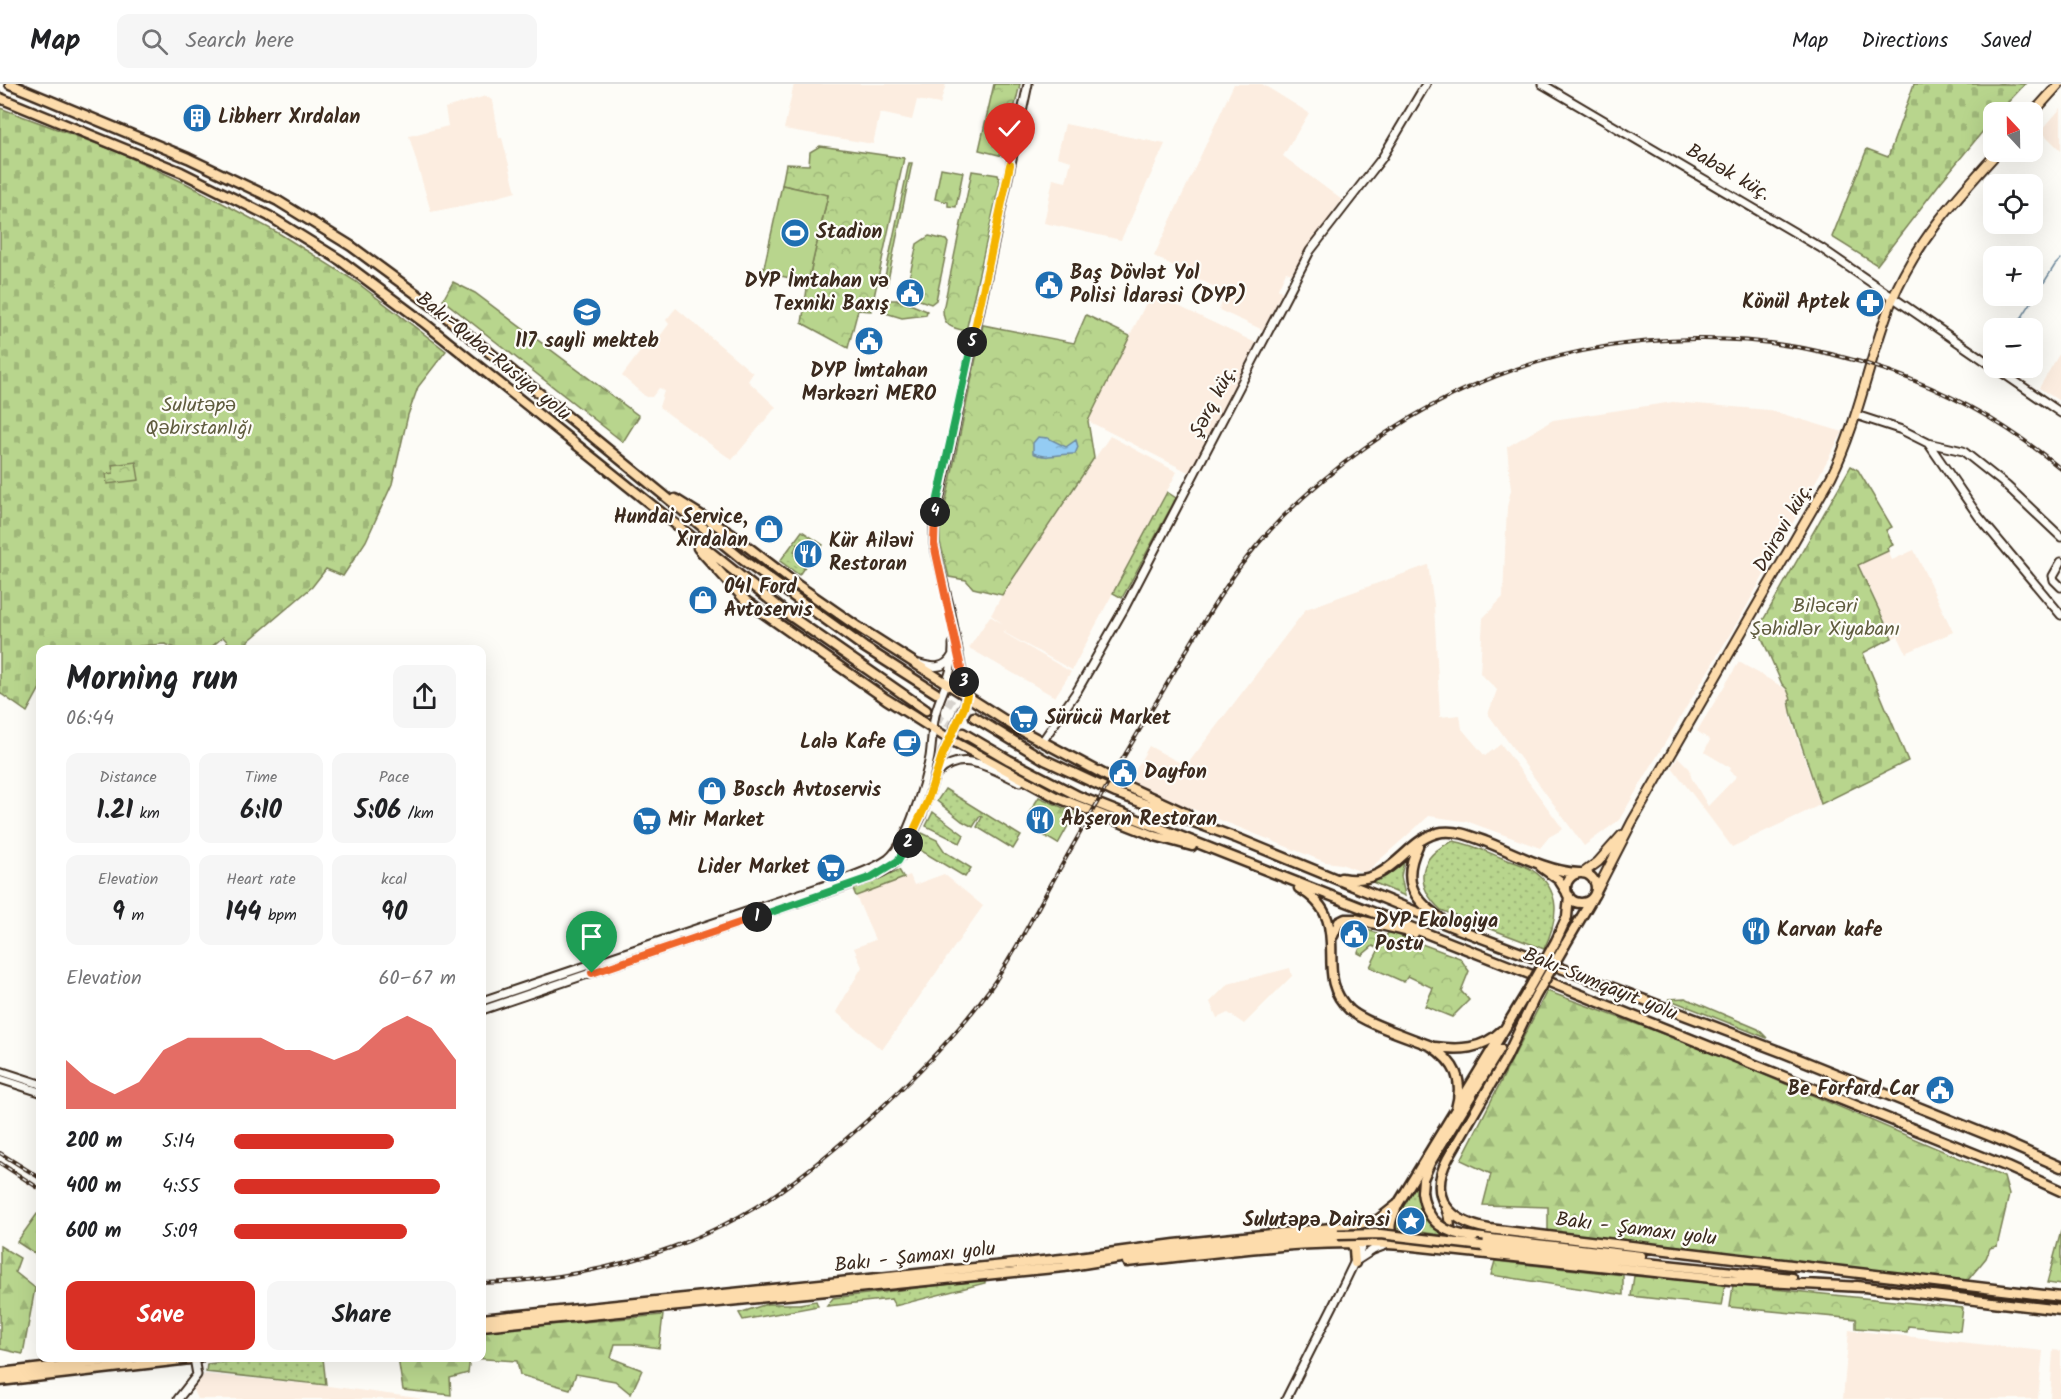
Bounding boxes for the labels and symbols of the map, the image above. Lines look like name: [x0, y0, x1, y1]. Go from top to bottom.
building icon: Libherr Xırdalan: [181, 102, 213, 134]
place label: Libherr Xırdalan: [218, 102, 360, 134]
north arrow: [1983, 102, 2043, 162]
pin: [984, 103, 1035, 165]
street label: Babək küç.: [1679, 136, 1777, 210]
sports icon: Stadion: [779, 217, 811, 249]
place label: Stadion: [816, 217, 882, 249]
place label: Baş Dövlət Yol Polisi İdarəsi (DYP): [1070, 258, 1246, 313]
place label: DYP İmtahan və Texniki Baxış: [744, 266, 890, 321]
public building icon: Baş Dövlət Yol Polisi İdarəsi (DYP): [1033, 269, 1065, 301]
public building icon: DYP İmtahan və Texniki Baxış: [894, 277, 926, 309]
street label: Bakı-Quba-Rusiya yolu: [408, 284, 578, 430]
place label: Könül Aptek: [1742, 287, 1850, 319]
pharmacy icon: Könül Aptek: [1854, 287, 1886, 319]
school or university icon: 117 sayli mekteb: [571, 296, 603, 328]
public building icon: DYP İmtahan Mərkəzri MERO: [853, 325, 885, 357]
place label: 117 sayli mekteb: [515, 326, 659, 358]
pin: 5: [957, 327, 987, 357]
place label: DYP İmtahan Mərkəzri MERO: [802, 356, 937, 411]
street label: Şərq küç.: [1181, 360, 1247, 444]
park label: Sulutəpə Qəbirstanlığı: [146, 390, 252, 445]
street label: Dairəvi küç.: [1745, 477, 1823, 579]
pin: 4: [920, 497, 950, 527]
place label: Hundai Service, Xırdalan: [614, 502, 748, 557]
shop icon: Hundai Service, Xırdalan: [753, 513, 785, 545]
place label: Kür Ailəvi Restoran: [829, 526, 914, 581]
restaurant icon: Kür Ailəvi Restoran: [792, 538, 824, 570]
place label: 041 Ford Avtoservis: [724, 572, 813, 627]
shop icon: 041 Ford Avtoservis: [687, 584, 719, 616]
park label: Biləcəri Şəhidlər Xiyabanı: [1750, 591, 1900, 646]
pin: 3: [949, 667, 979, 697]
supermarket icon: Sürücü Market: [1008, 703, 1040, 735]
place label: Sürücü Market: [1045, 703, 1172, 735]
place label: Lalə Kafe: [800, 727, 886, 759]
cafe icon: Lalə Kafe: [891, 727, 923, 759]
public building icon: Dayfon: [1107, 757, 1139, 789]
place label: Dayfon: [1144, 757, 1207, 789]
shop icon: Bosch Avtoservis: [696, 775, 728, 807]
place label: Bosch Avtoservis: [733, 775, 882, 807]
restaurant icon: Abşeron Restoran: [1024, 804, 1056, 836]
place label: Abşeron Restoran: [1061, 804, 1217, 836]
supermarket icon: Mir Market: [631, 805, 663, 837]
place label: Mir Market: [668, 805, 765, 837]
pin: 2: [893, 828, 923, 858]
place label: Lider Market: [697, 852, 811, 884]
supermarket icon: Lider Market: [815, 852, 847, 884]
pin: 1: [742, 902, 772, 932]
place label: DYP Ekologiya Postu: [1375, 906, 1498, 961]
pin: [566, 911, 617, 973]
restaurant icon: Karvan kafe: [1740, 915, 1772, 947]
place label: Karvan kafe: [1777, 915, 1883, 947]
public building icon: DYP Ekologiya Postu: [1338, 918, 1370, 950]
street label: Bakı-Sumqayıt yolu: [1518, 939, 1682, 1031]
place label: Be Forfard Car: [1787, 1074, 1920, 1106]
public building icon: Be Forfard Car: [1924, 1074, 1956, 1106]
street label: Bakı - Şamaxı yolu: [1554, 1204, 1719, 1256]
place label: Sulutəpə Dairəsi: [1243, 1205, 1391, 1237]
place icon: Sulutəpə Dairəsi: [1395, 1205, 1427, 1237]
street label: Bakı - Şamaxı yolu: [833, 1234, 998, 1282]

